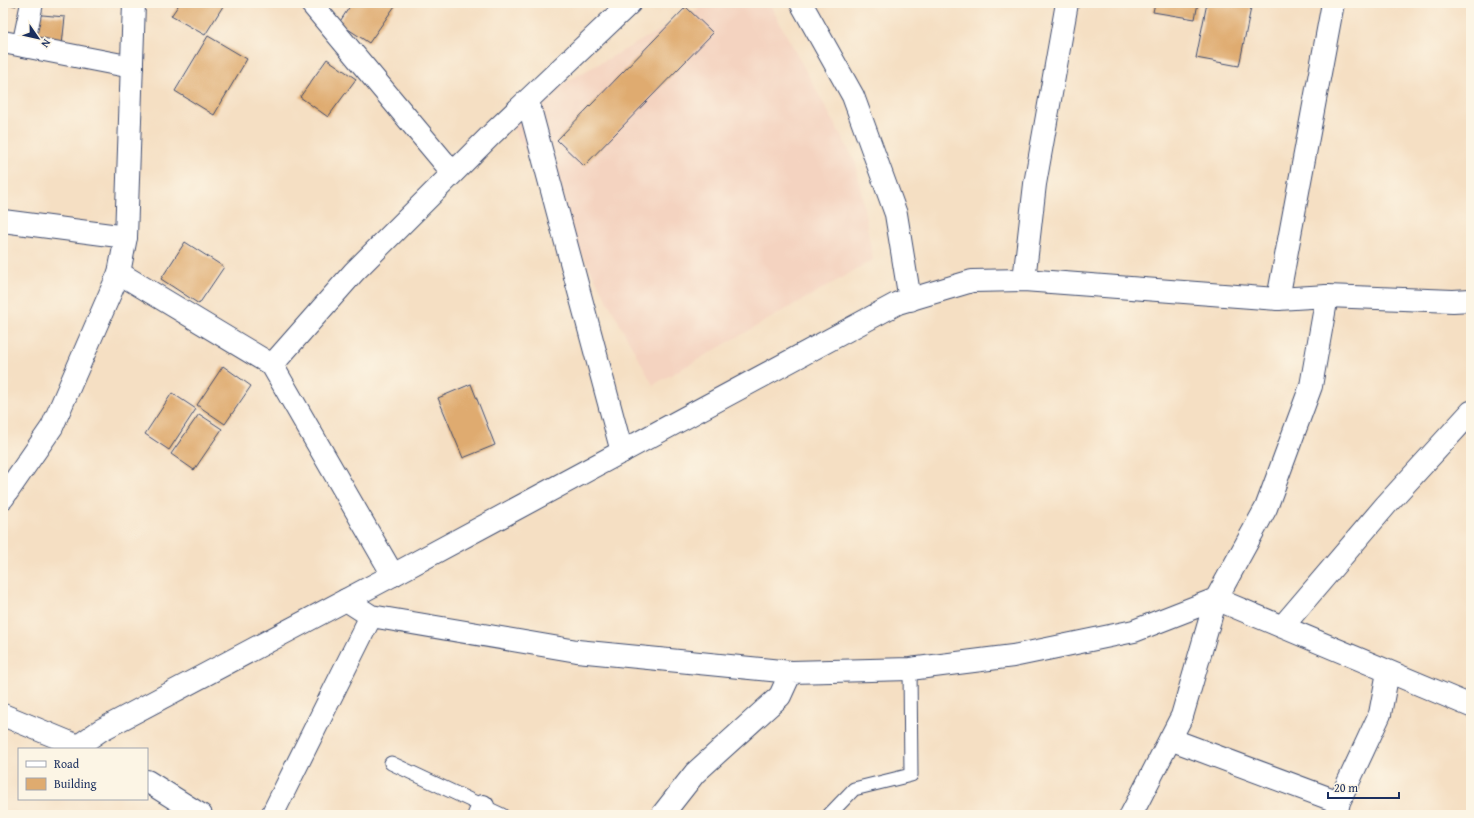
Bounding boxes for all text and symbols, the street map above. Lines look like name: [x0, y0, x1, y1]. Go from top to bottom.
north arrow: [18, 18, 58, 58]
text: N: [37, 36, 55, 52]
legend: [18, 748, 148, 800]
text: Road: [54, 755, 80, 772]
scale bar: [1328, 774, 1399, 800]
text: Building: [54, 775, 97, 792]
text: 20 m: [1334, 779, 1358, 796]

